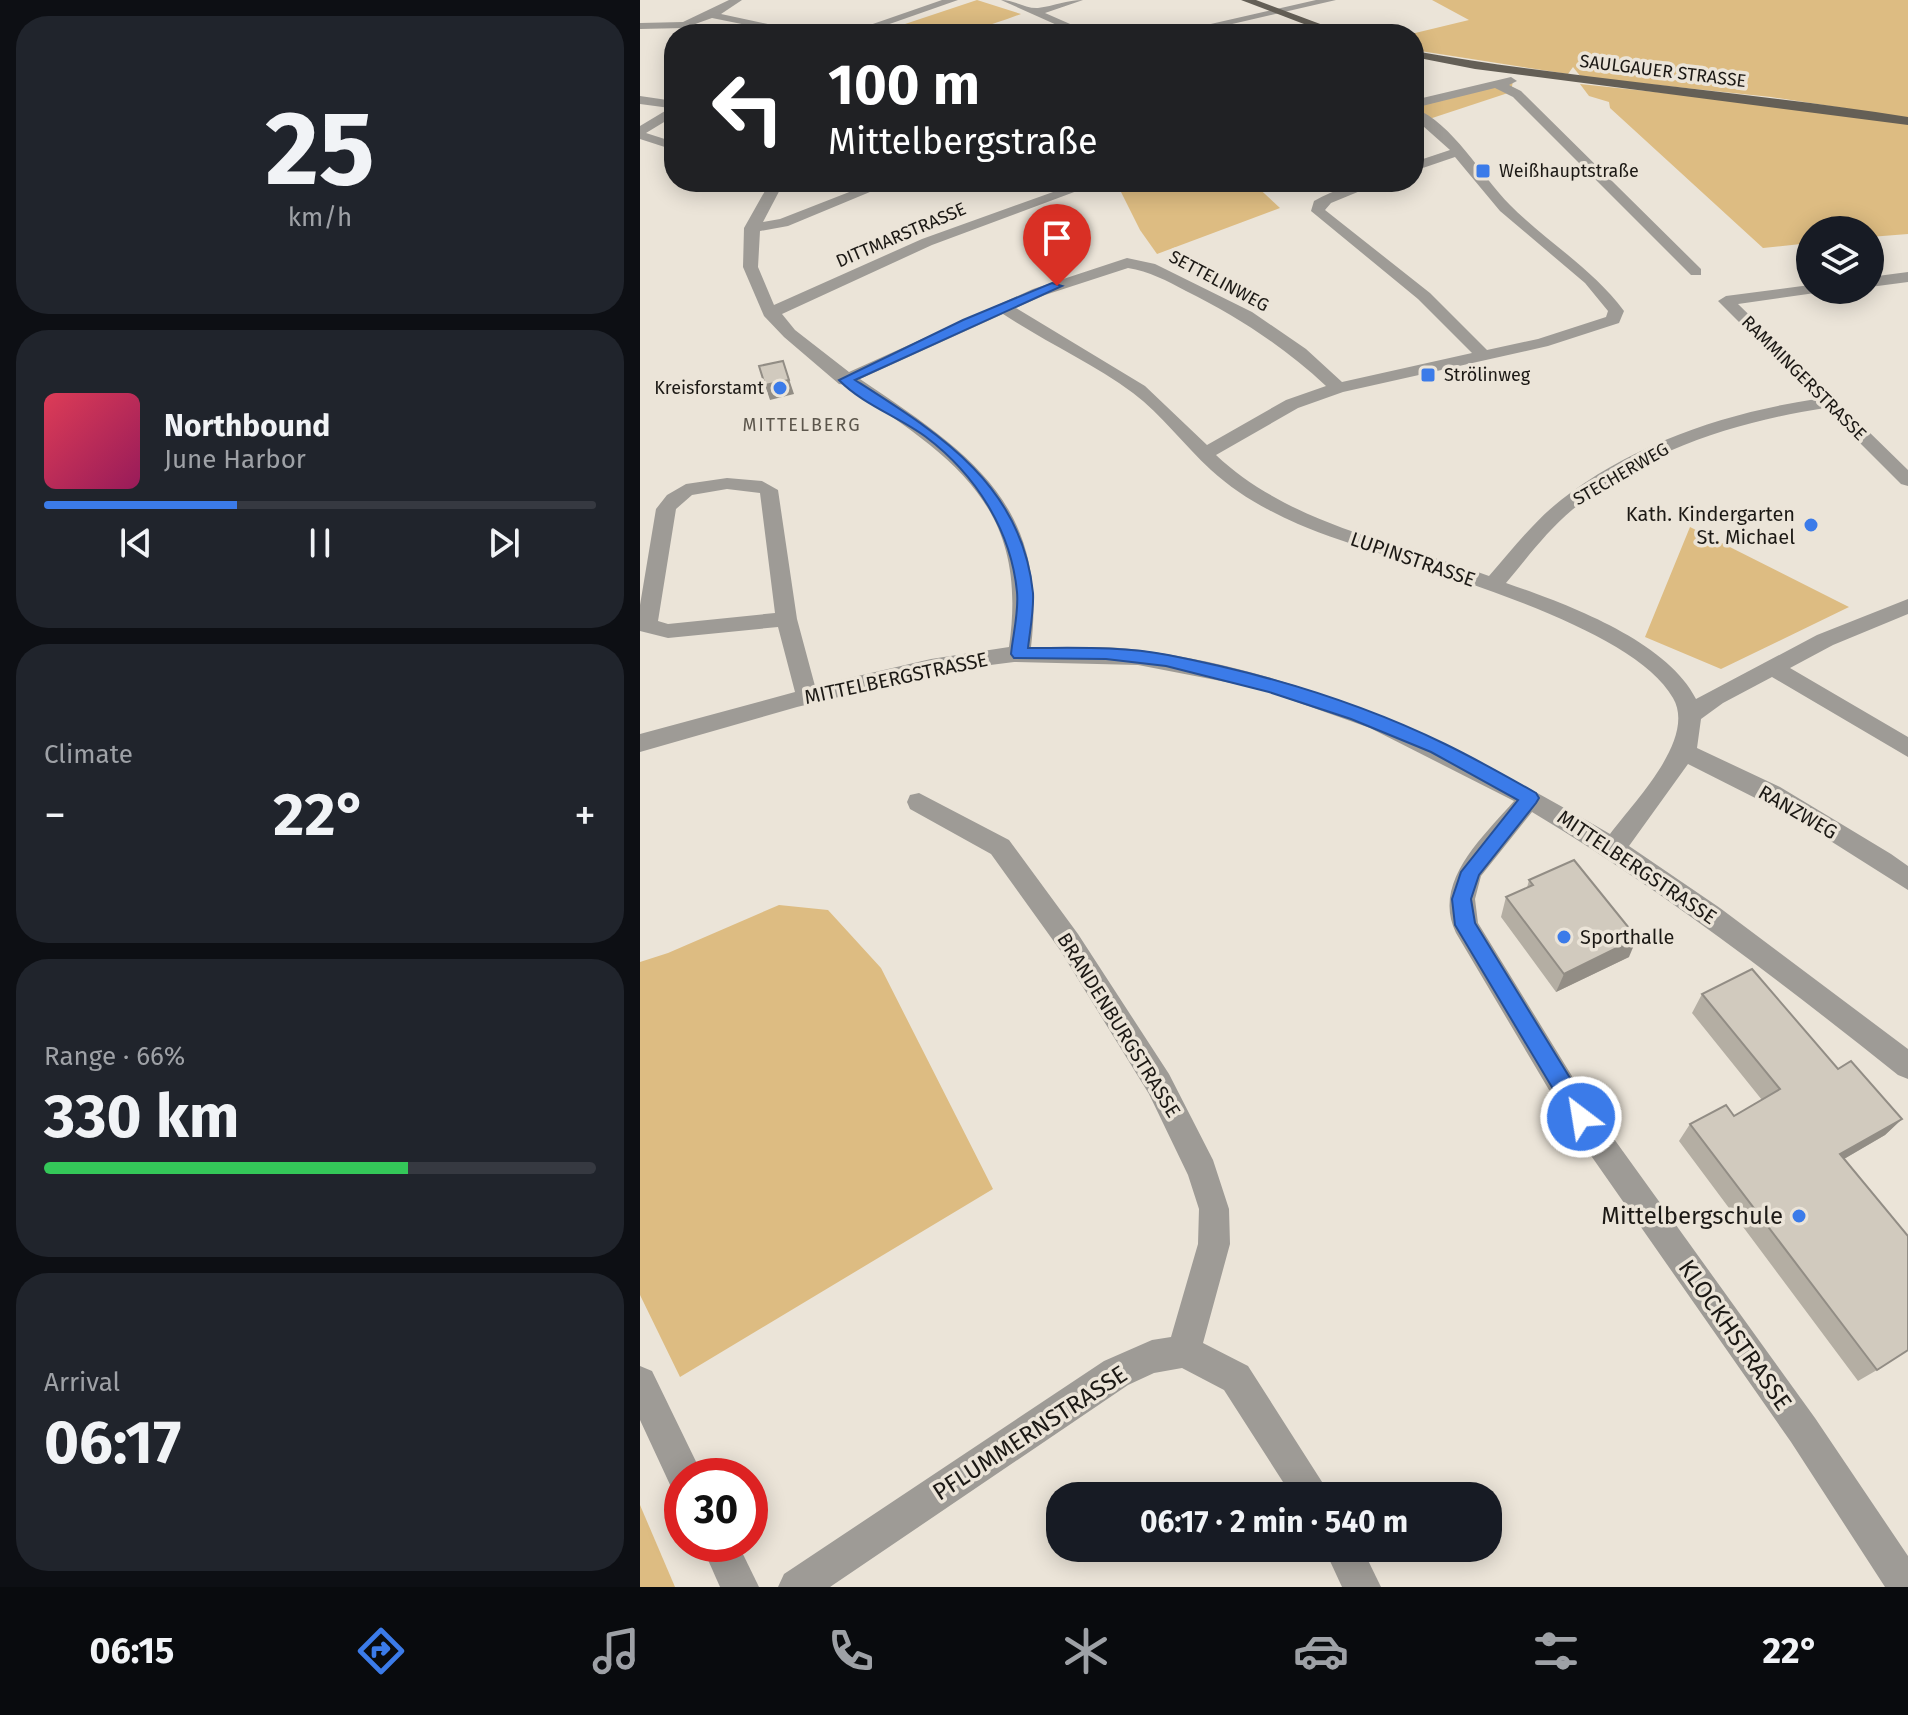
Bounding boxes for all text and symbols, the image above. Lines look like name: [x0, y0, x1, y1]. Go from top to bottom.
street label: SAULGAUER STRASSE: [1578, 50, 1748, 92]
text: 100 m: [828, 52, 980, 119]
icon: left: [696, 56, 800, 160]
text: 25: [265, 87, 375, 212]
text: Mittelbergstraße: [828, 120, 1098, 164]
place label: Weißhauptstraße: [1499, 160, 1639, 182]
marker: Weißhauptstraße: [1474, 162, 1492, 180]
street label: DITTMARSTRASSE: [833, 198, 969, 272]
text: km/h: [288, 202, 352, 233]
pin: [1023, 204, 1091, 286]
icon: arrive: [1035, 216, 1079, 260]
map controls: [1796, 216, 1884, 304]
button: layers: [1796, 216, 1884, 304]
street label: SETTELINWEG: [1165, 245, 1273, 317]
street label: RAMMINGERSTRASSE: [1737, 311, 1871, 445]
place label: Strölinweg: [1444, 364, 1531, 386]
marker: Strölinweg: [1419, 366, 1437, 384]
place label: Kreisforstamt: [654, 377, 764, 399]
marker: Kreisforstamt: [771, 379, 789, 397]
text: Northbound: [164, 408, 330, 444]
district label: MITTELBERG: [742, 414, 862, 436]
street label: STECHERWEG: [1569, 438, 1673, 510]
text: June Harbor: [164, 444, 306, 475]
place label: Kath. Kindergarten St. Michael: [1626, 502, 1795, 549]
marker: Kath. Kindergarten St. Michael: [1802, 516, 1820, 534]
icon: previous: [114, 521, 158, 565]
icon: pause: [298, 521, 342, 565]
icon: next: [482, 521, 526, 565]
street label: LUPINSTRASSE: [1347, 526, 1479, 592]
street label: MITTELBERGSTRASSE: [802, 647, 990, 709]
text: Climate: [44, 739, 133, 770]
text: 22°: [273, 779, 367, 851]
street label: RANZWEG: [1754, 780, 1842, 844]
text: −: [44, 789, 66, 842]
text: +: [574, 789, 596, 842]
street label: MITTELBERGSTRASSE: [1553, 805, 1721, 929]
place label: Sporthalle: [1580, 925, 1674, 949]
street label: BRANDENBURGSTRASSE: [1052, 928, 1186, 1122]
marker: Sporthalle: [1555, 928, 1573, 946]
text: Range · 66%: [44, 1041, 185, 1072]
position arrow: [1539, 1075, 1623, 1159]
text: 330 km: [44, 1081, 240, 1153]
place label: Mittelbergschule: [1601, 1202, 1783, 1230]
marker: Mittelbergschule: [1790, 1207, 1808, 1225]
street label: KLOCKHSTRASSE: [1673, 1254, 1797, 1416]
street label: PFLUMMERNSTRASSE: [928, 1360, 1132, 1506]
text: Arrival: [44, 1367, 120, 1398]
text: 06:17: [44, 1407, 181, 1479]
speed limit sign: 30: [664, 1458, 768, 1562]
text: 06:17 · 2 min · 540 m: [1140, 1504, 1408, 1540]
icon: directions: [353, 1623, 409, 1679]
icon: music: [588, 1623, 644, 1679]
icon: phone: [823, 1623, 879, 1679]
icon: climate: [1058, 1623, 1114, 1679]
icon: car: [1293, 1623, 1349, 1679]
icon: filters: [1528, 1623, 1584, 1679]
text: 06:15: [89, 1629, 174, 1673]
text: 22°: [1762, 1629, 1818, 1673]

